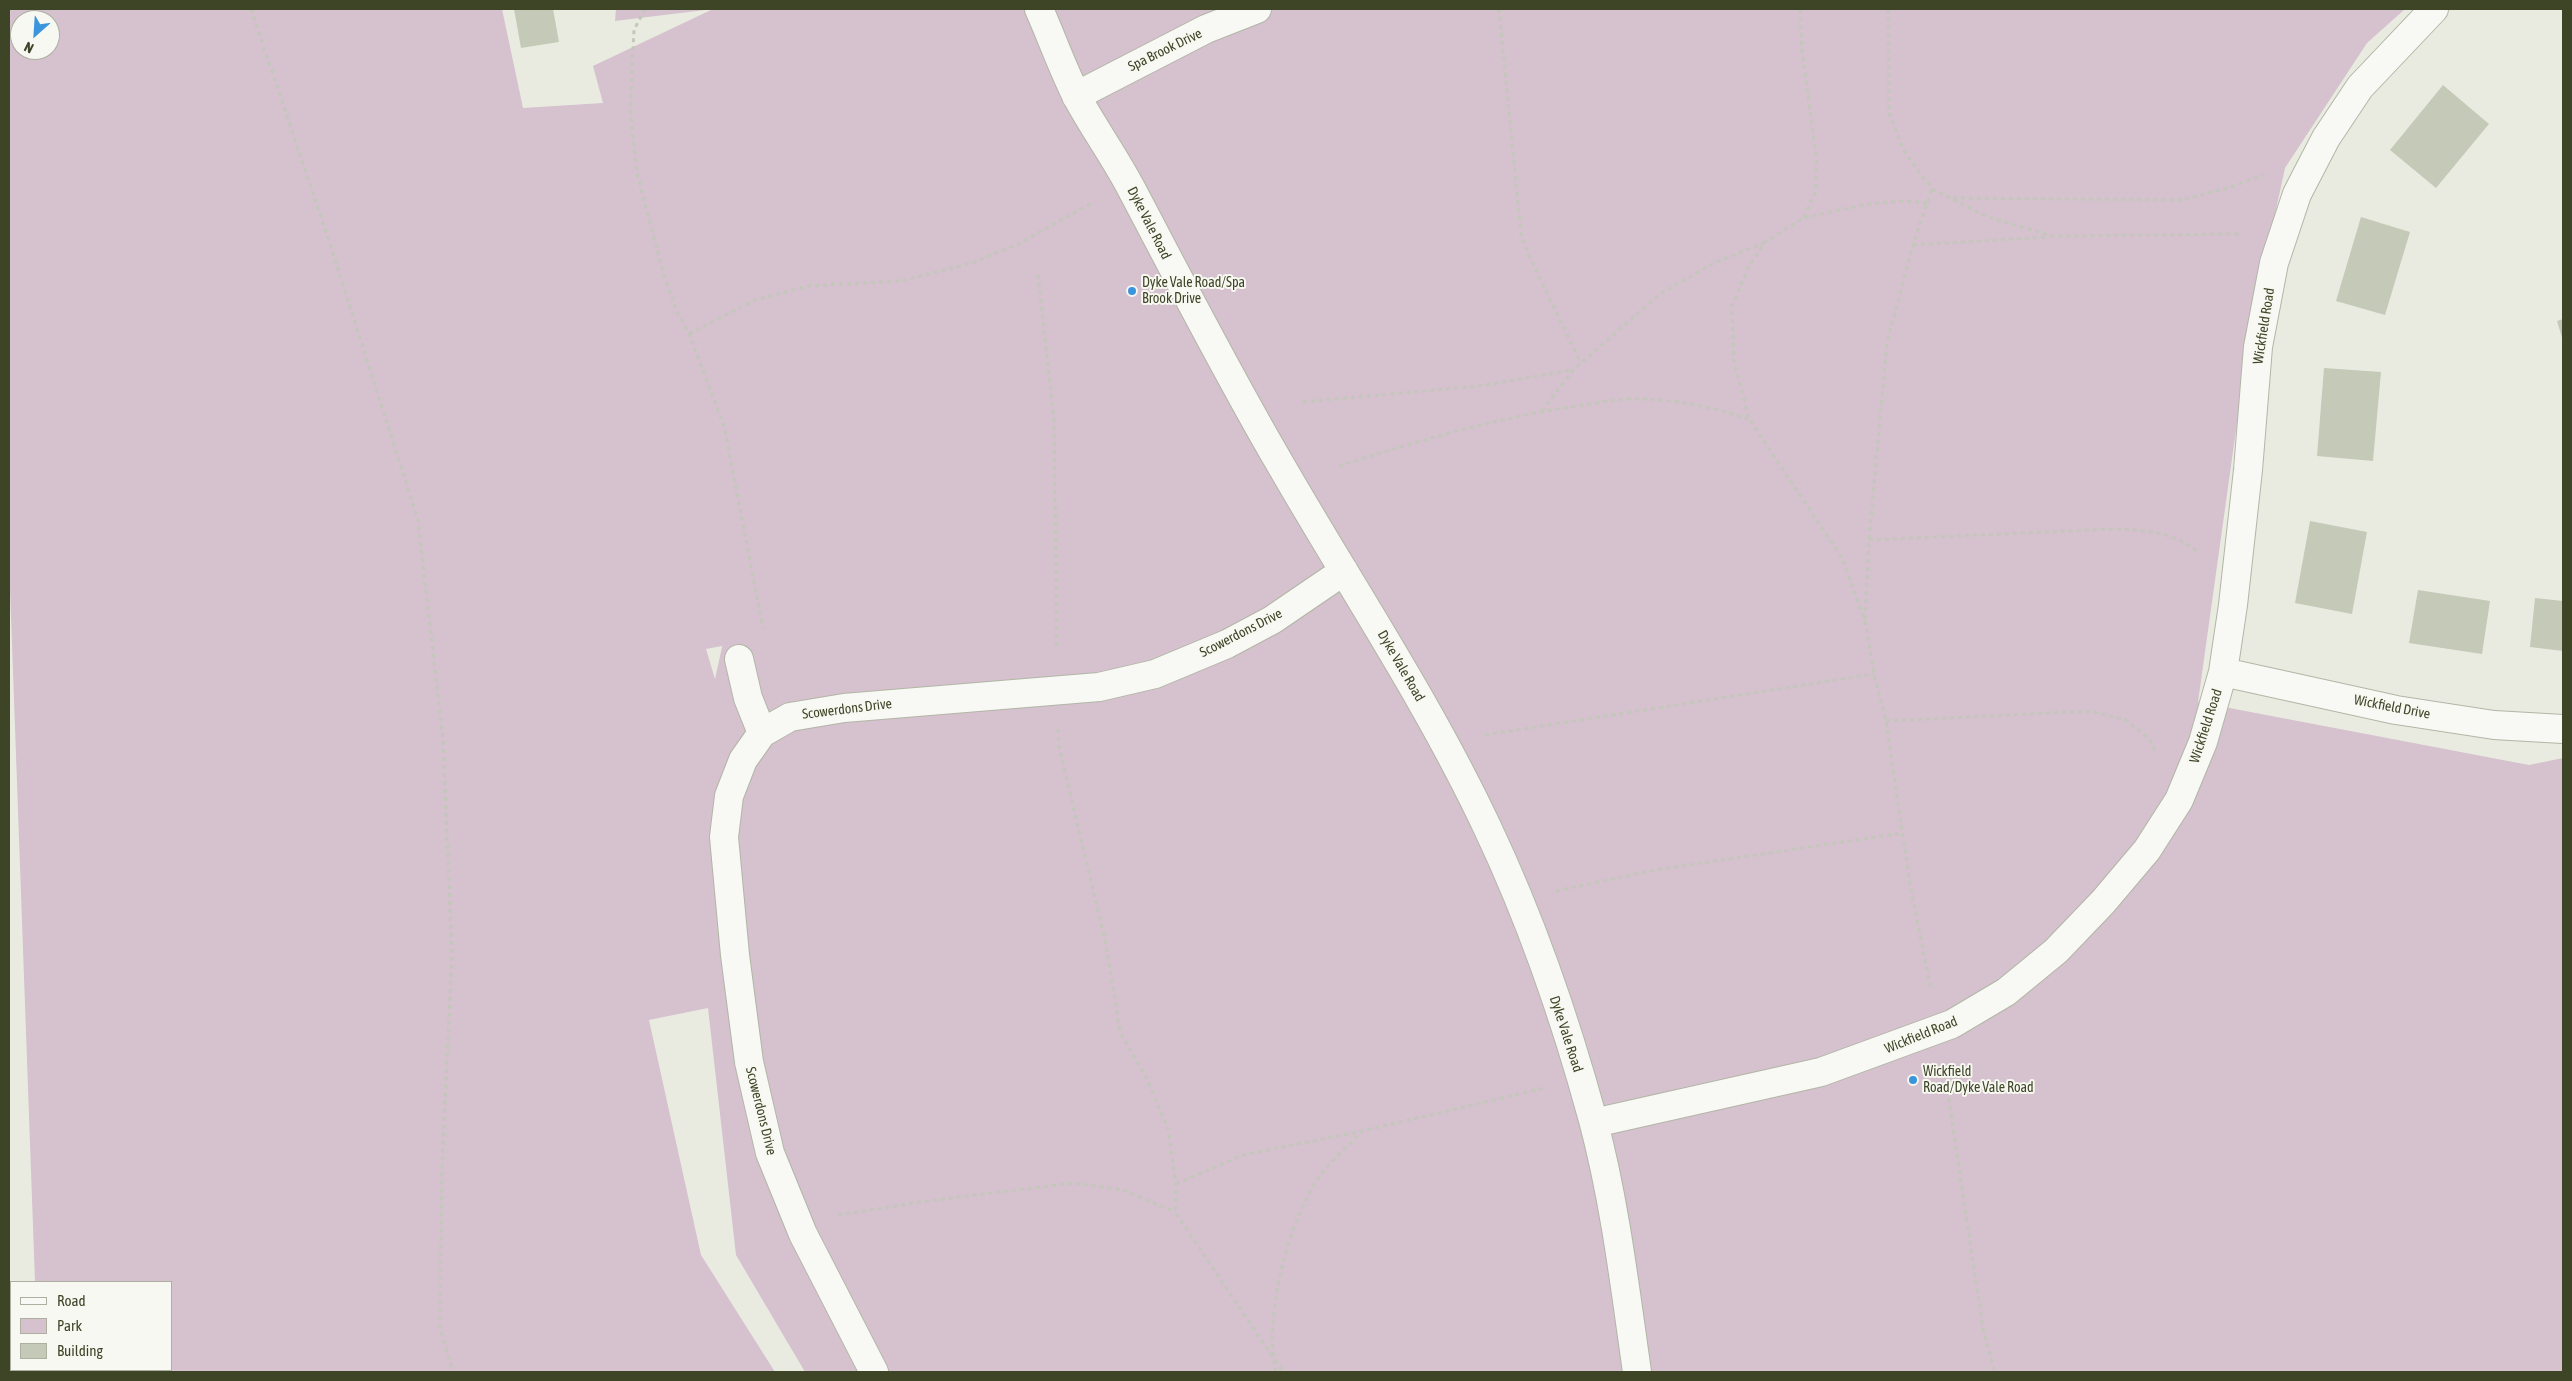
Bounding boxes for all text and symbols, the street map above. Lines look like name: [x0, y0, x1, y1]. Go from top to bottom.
north arrow: [10, 10, 60, 60]
street label: Spa Brook Drive: [1125, 25, 1205, 75]
text: N: [22, 39, 36, 57]
street label: Dyke Vale Road: [1124, 184, 1174, 262]
place label: Dyke Vale Road/Spa Brook Drive: [1142, 275, 1245, 308]
marker: Dyke Vale Road/Spa Brook Drive: [1126, 285, 1138, 297]
street label: Wickfield Road: [2250, 287, 2278, 365]
street label: Scowerdons Drive: [1197, 605, 1285, 661]
street label: Dyke Vale Road: [1374, 627, 1428, 705]
street label: Wickfield Road: [2186, 687, 2226, 765]
street label: Wickfield Drive: [2352, 691, 2432, 723]
street label: Scowerdons Drive: [801, 695, 893, 723]
street label: Dyke Vale Road: [1546, 994, 1586, 1074]
street label: Wickfield Road: [1882, 1013, 1960, 1057]
place label: Wickfield Road/Dyke Vale Road: [1923, 1064, 2034, 1096]
street label: Scowerdons Drive: [742, 1065, 780, 1157]
marker: Wickfield Road/Dyke Vale Road: [1907, 1074, 1919, 1086]
legend: [10, 1281, 172, 1371]
text: Road: [57, 1292, 86, 1309]
text: Park: [57, 1317, 82, 1334]
text: Building: [57, 1342, 103, 1359]

